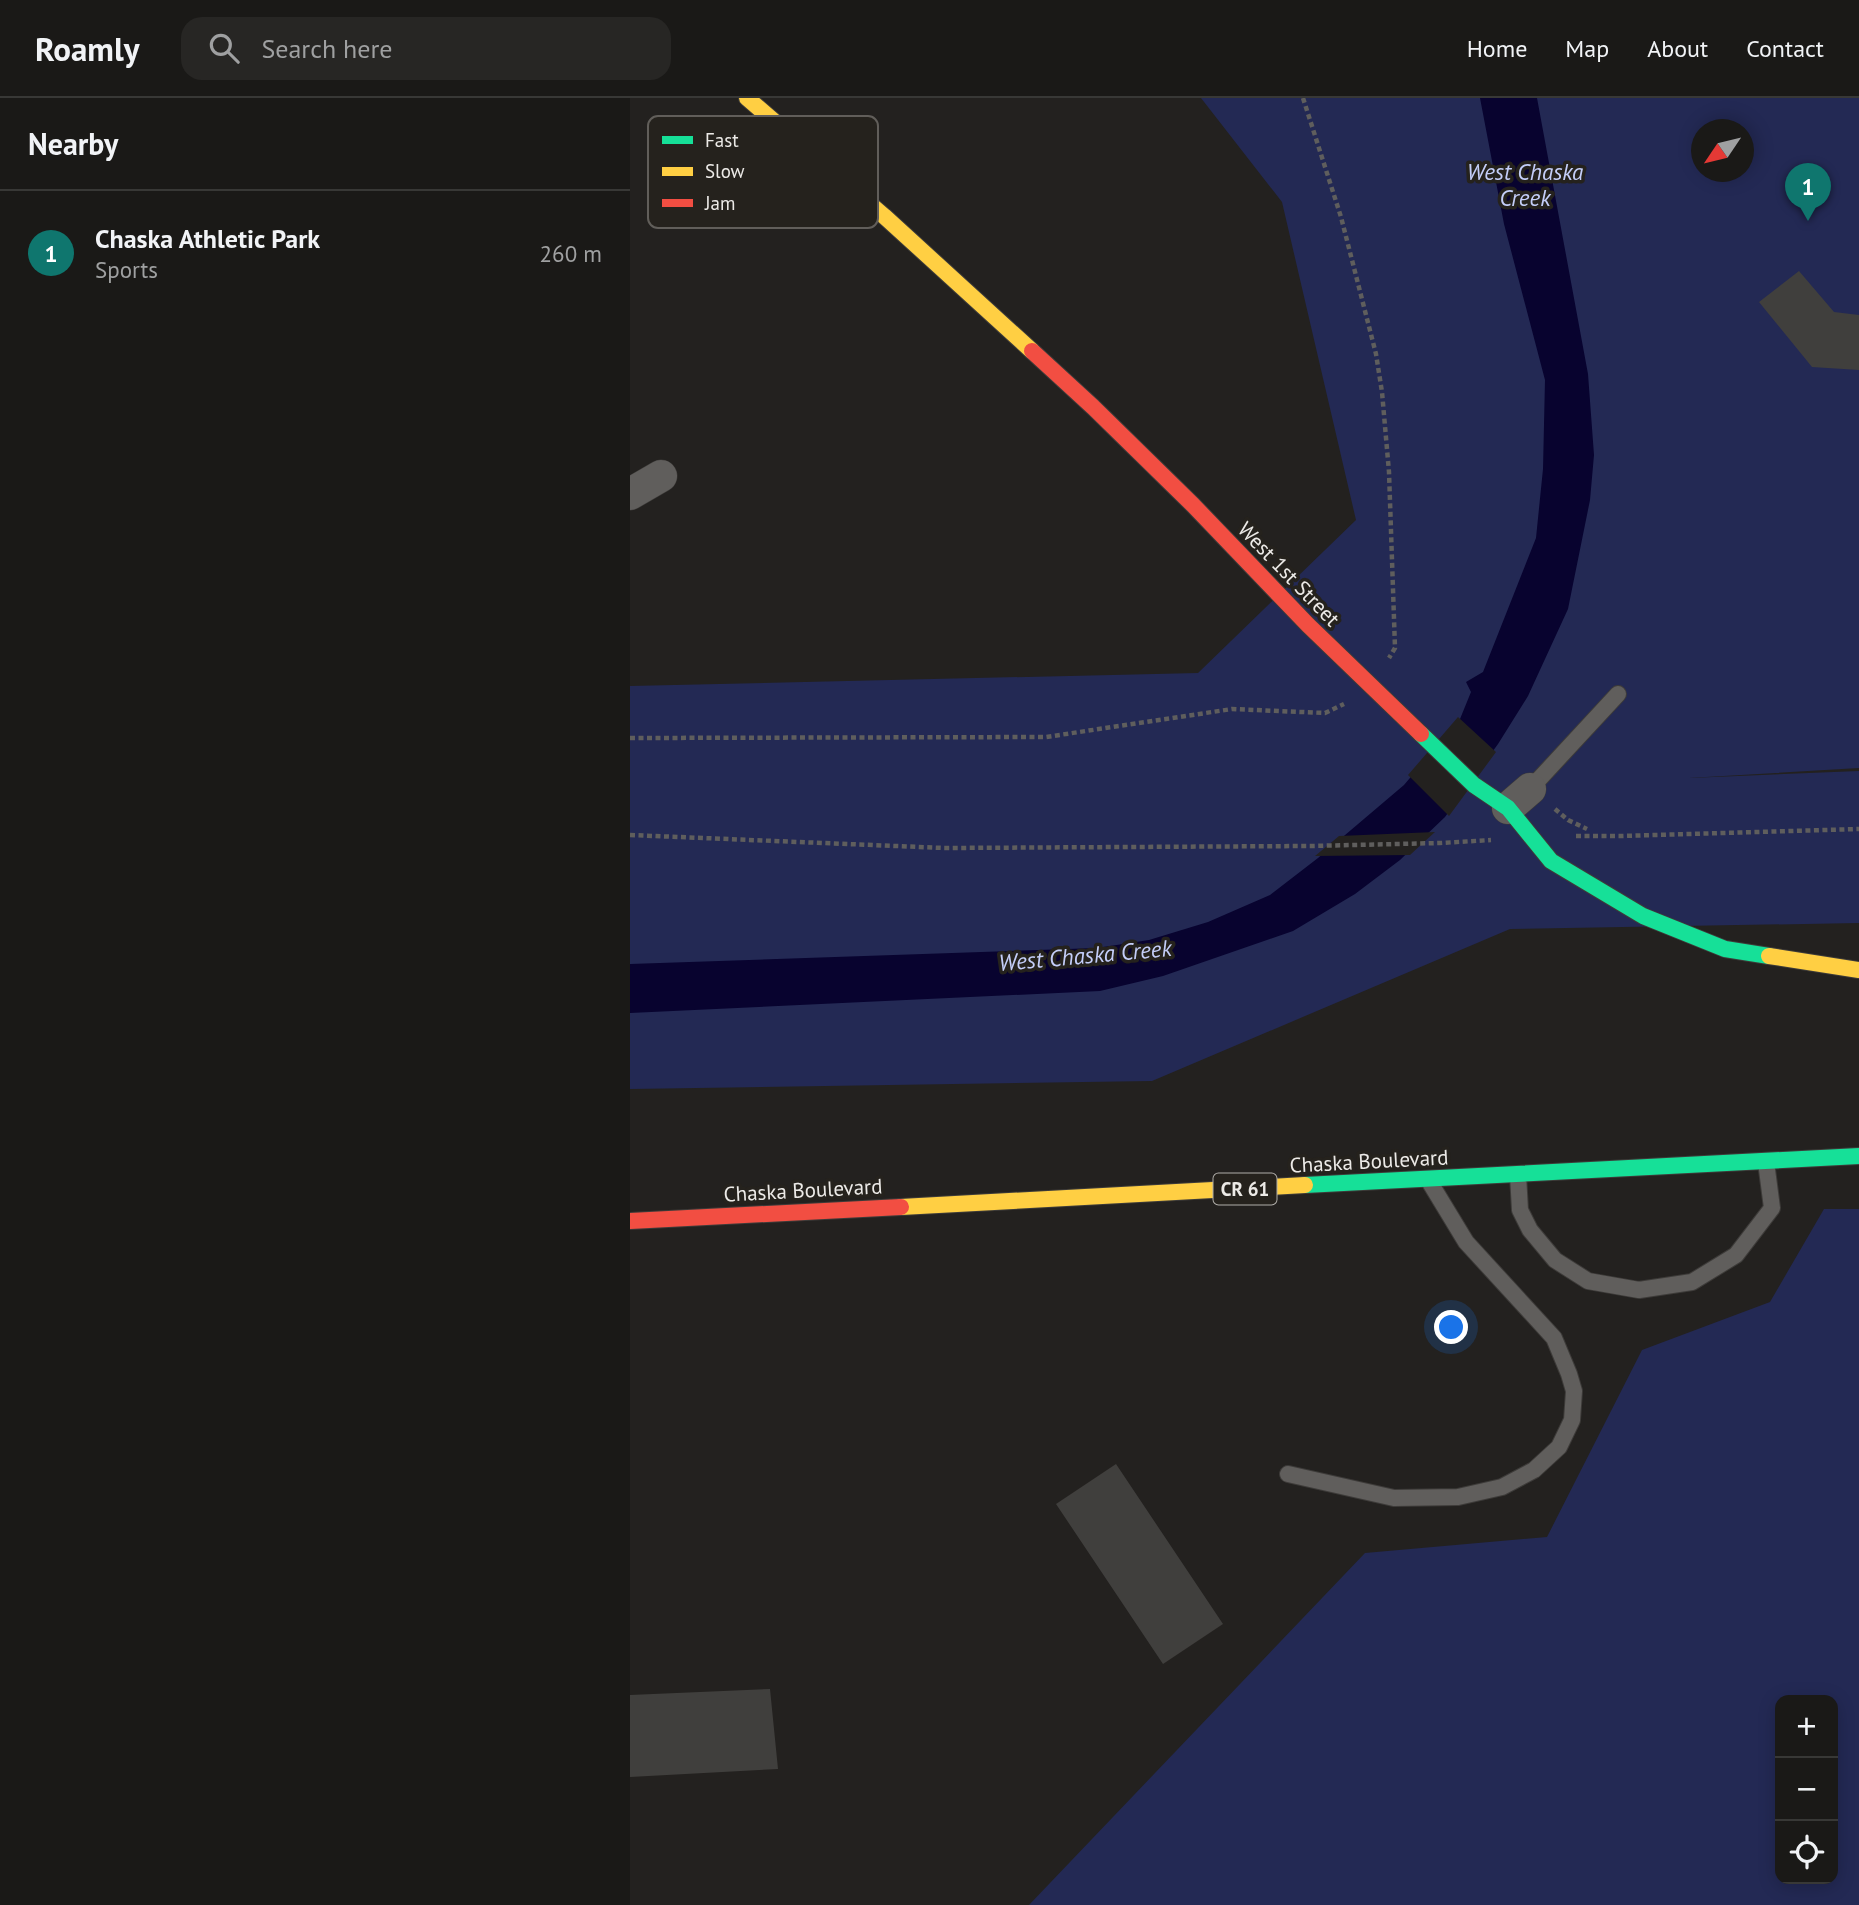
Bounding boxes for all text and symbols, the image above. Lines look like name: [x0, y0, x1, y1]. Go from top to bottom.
search box: [181, 17, 671, 80]
text: Roamly: [35, 27, 139, 70]
icon: search: [205, 29, 243, 67]
text: Search here: [261, 32, 393, 65]
text: Home: [1467, 33, 1527, 64]
text: Map: [1565, 33, 1609, 64]
text: About: [1647, 33, 1708, 64]
text: Contact: [1746, 33, 1824, 64]
legend: [648, 116, 878, 228]
north arrow: [1691, 119, 1754, 182]
text: Nearby: [28, 124, 118, 163]
text: Fast: [705, 128, 739, 152]
water label: West Chaska Creek: [1467, 157, 1583, 212]
text: Slow: [705, 159, 745, 183]
pin: 1: [1785, 163, 1831, 221]
text: Jam: [704, 191, 735, 215]
text: Chaska Athletic Park: [95, 222, 320, 255]
text: 1: [44, 239, 58, 268]
text: 260 m: [540, 239, 602, 268]
text: Sports: [95, 255, 158, 284]
street label: West 1st Street: [1232, 516, 1346, 632]
water label: West Chaska Creek: [997, 933, 1174, 977]
street label: Chaska Boulevard: [1289, 1143, 1449, 1179]
street label: Chaska Boulevard: [723, 1172, 883, 1208]
road number: CR 61: [1214, 1174, 1276, 1204]
your location: [1434, 1310, 1468, 1344]
map controls: [1775, 1695, 1838, 1884]
button: +: [1775, 1695, 1838, 1758]
button: −: [1775, 1758, 1838, 1821]
button: locate: [1775, 1821, 1838, 1884]

